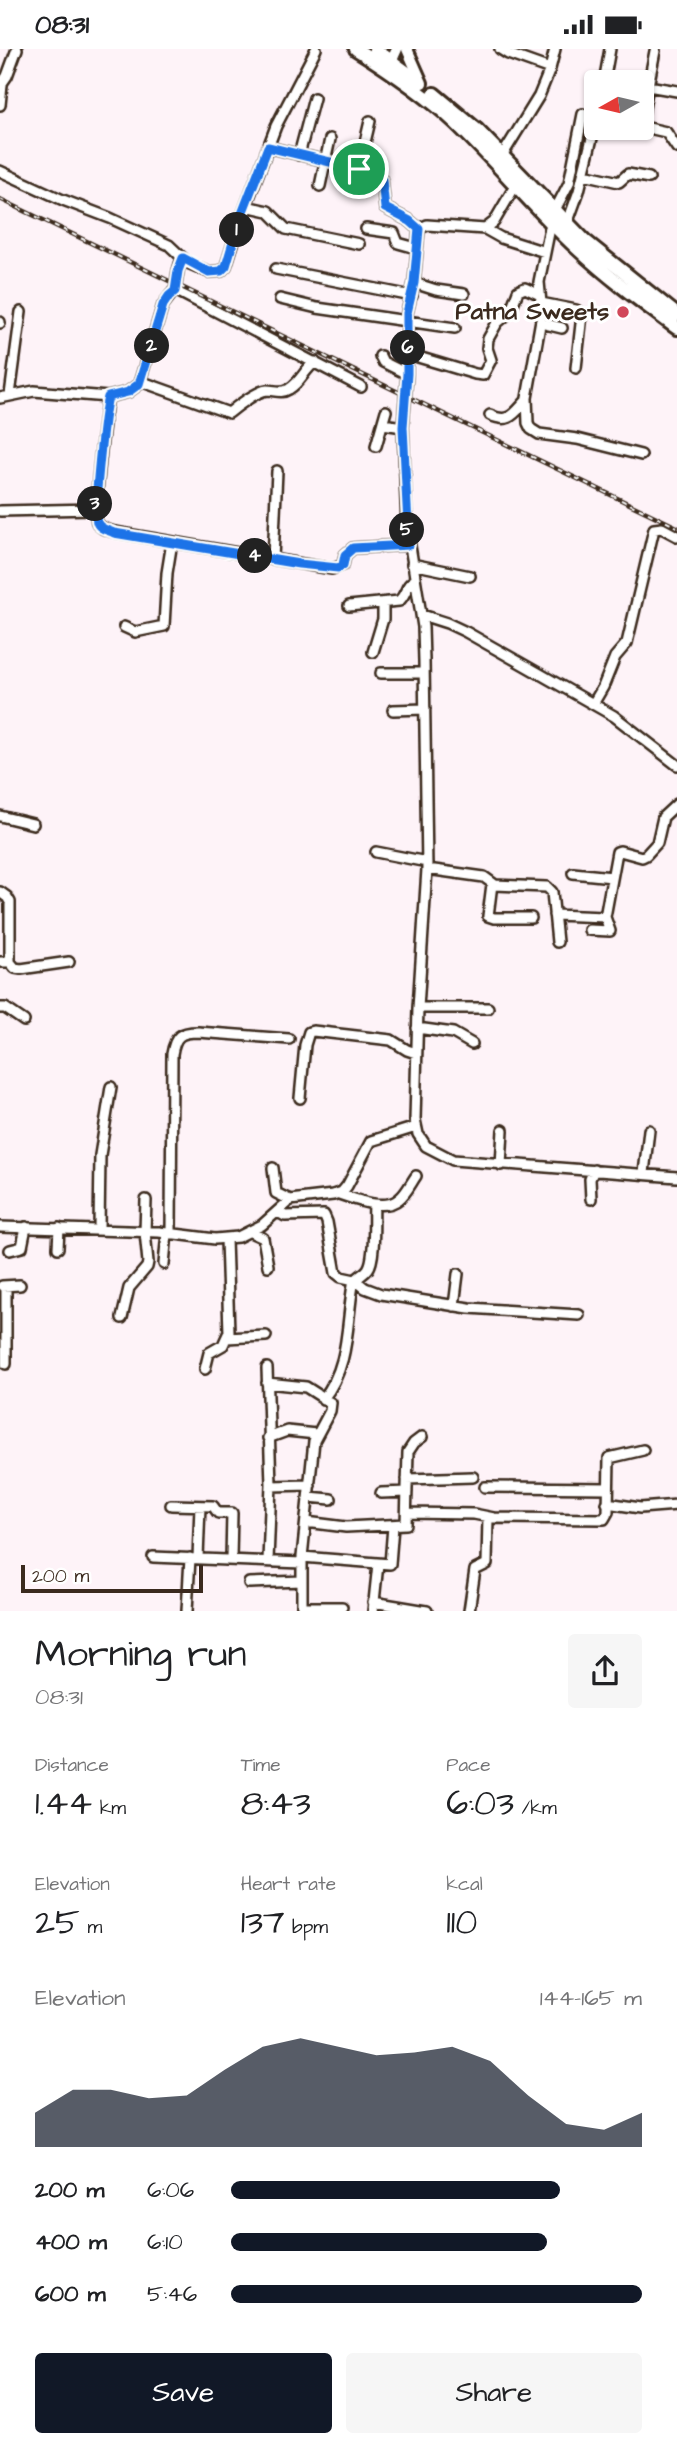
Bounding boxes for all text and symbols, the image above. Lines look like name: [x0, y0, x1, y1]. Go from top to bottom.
text: 08:31: [35, 7, 89, 43]
north arrow: [584, 70, 654, 140]
map controls: [584, 70, 654, 140]
pin: [329, 139, 389, 199]
icon: arrive: [340, 150, 378, 188]
pin: 1: [219, 213, 254, 247]
text: 1: [235, 216, 238, 243]
place label: Patna Sweets: [455, 295, 609, 329]
marker: Patna Sweets: [615, 304, 631, 320]
pin: 2: [134, 329, 170, 363]
pin: 6: [390, 331, 426, 365]
text: 2: [146, 332, 157, 359]
text: 6: [402, 334, 413, 361]
pin: 3: [78, 487, 112, 521]
text: 3: [90, 490, 99, 517]
pin: 5: [390, 512, 424, 547]
text: 5: [400, 516, 413, 543]
pin: 4: [238, 539, 272, 573]
text: 4: [248, 542, 261, 569]
scale bar: [21, 1561, 203, 1593]
text: 200 m: [32, 1563, 89, 1590]
text: Morning run: [35, 1629, 247, 1681]
button: share: [568, 1634, 642, 1708]
text: 08:31: [35, 1681, 83, 1713]
text: Distance: [35, 1752, 109, 1779]
text: Time: [241, 1752, 280, 1779]
text: Pace: [446, 1752, 490, 1779]
text: 1.44: [35, 1779, 92, 1828]
text: 8:43: [241, 1779, 311, 1828]
text: 6:03: [446, 1779, 514, 1828]
text: km: [92, 1795, 126, 1822]
text: /km: [514, 1795, 557, 1822]
text: Elevation: [35, 1871, 110, 1898]
text: Heart rate: [241, 1871, 336, 1898]
text: kcal: [446, 1871, 483, 1898]
text: 25: [35, 1898, 80, 1947]
text: 137: [241, 1898, 284, 1947]
text: 110: [446, 1898, 477, 1947]
text: m: [80, 1914, 102, 1941]
text: bpm: [284, 1914, 328, 1941]
text: Elevation: [35, 1982, 126, 2014]
text: 144–165 m: [540, 1982, 642, 2014]
text: 200 m: [35, 2174, 104, 2206]
text: 6:06: [147, 2174, 194, 2206]
text: 400 m: [35, 2226, 107, 2258]
text: 6:10: [147, 2226, 183, 2258]
text: 600 m: [35, 2278, 106, 2310]
text: 5:46: [147, 2278, 197, 2310]
button: Save: [35, 2353, 332, 2433]
button: Share: [346, 2353, 642, 2433]

